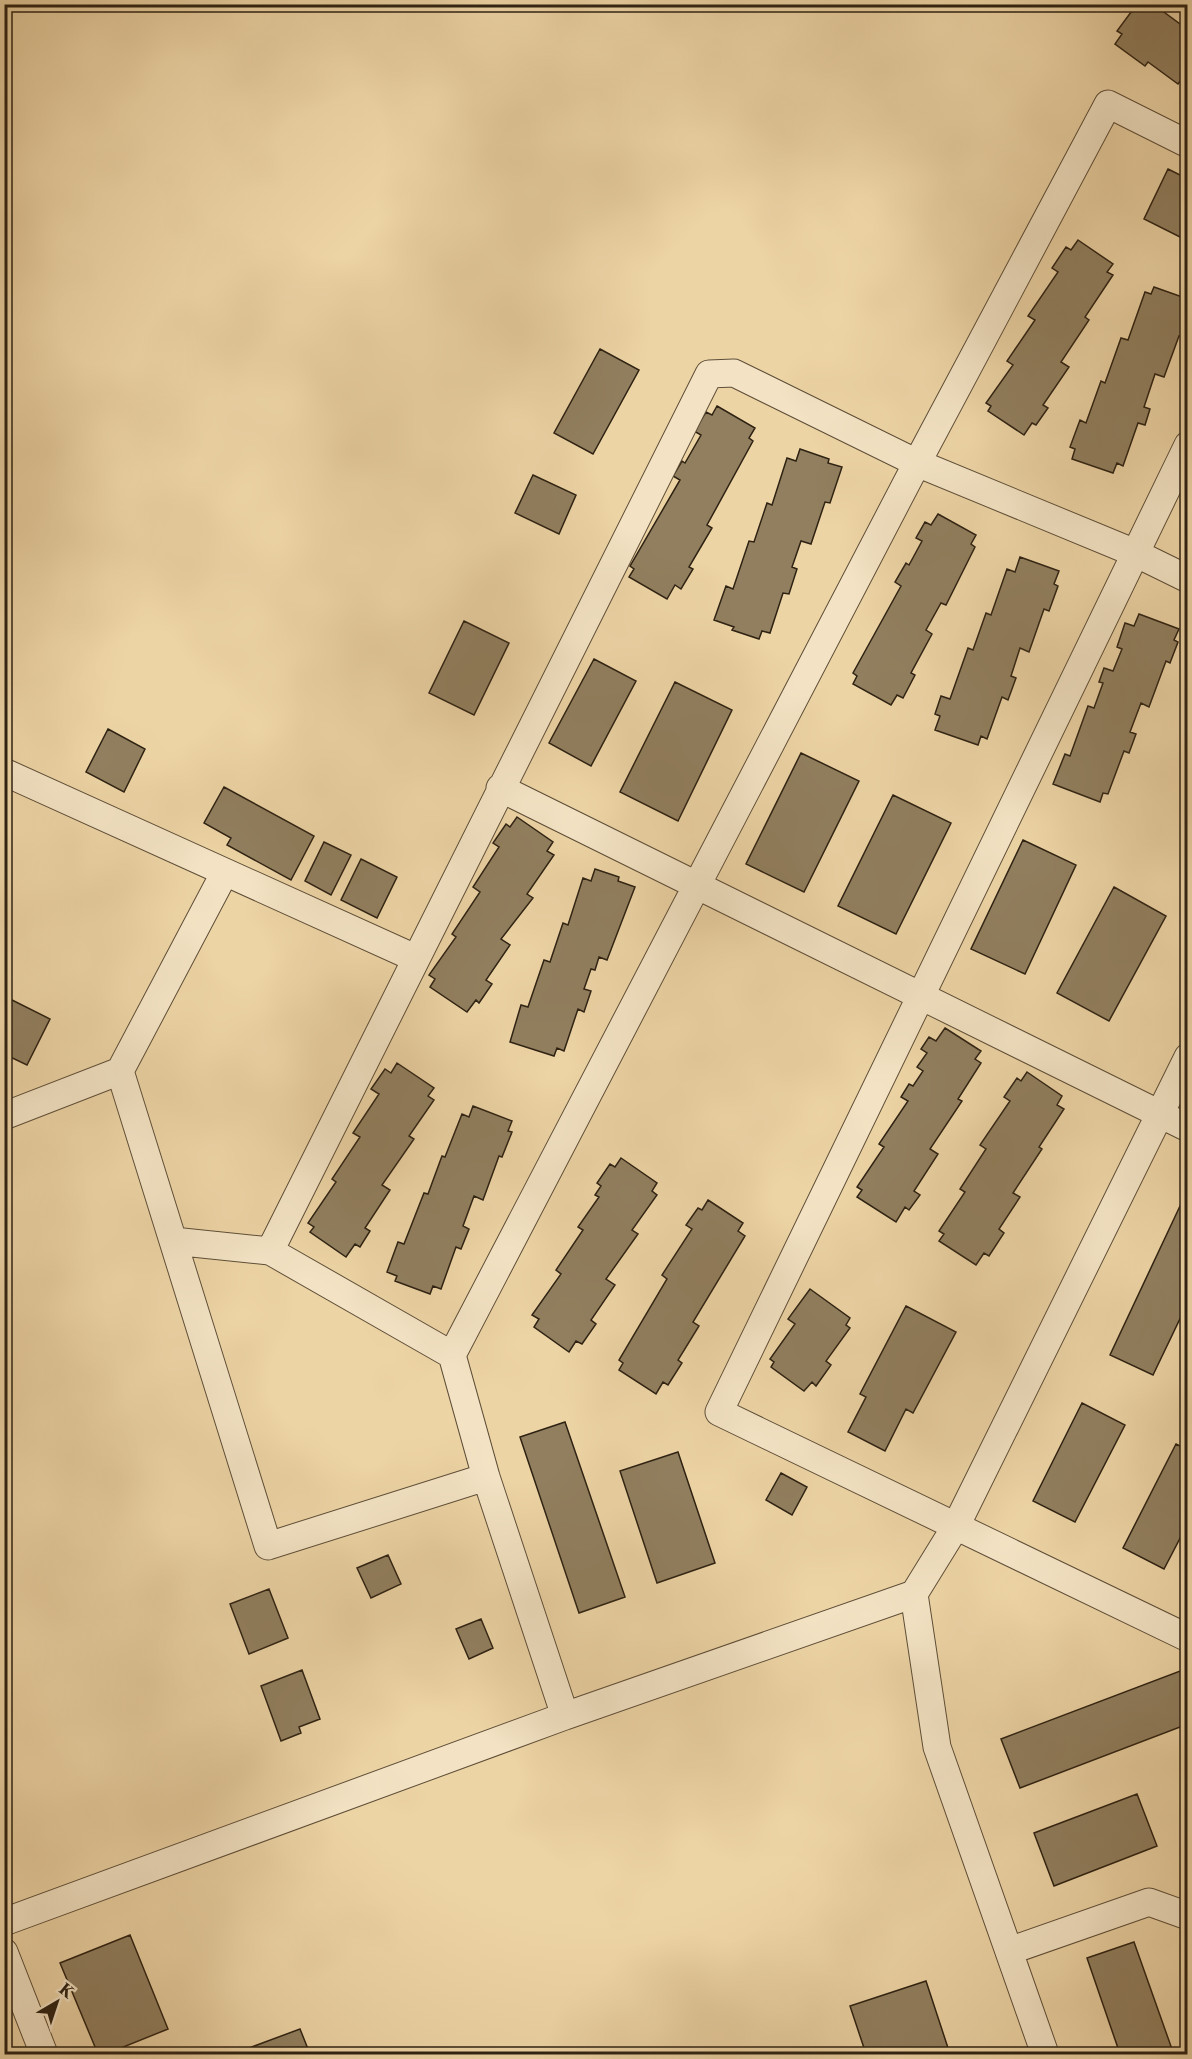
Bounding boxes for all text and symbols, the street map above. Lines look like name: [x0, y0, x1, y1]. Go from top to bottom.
north arrow: [27, 1972, 87, 2032]
text: K: [55, 1979, 79, 2003]

